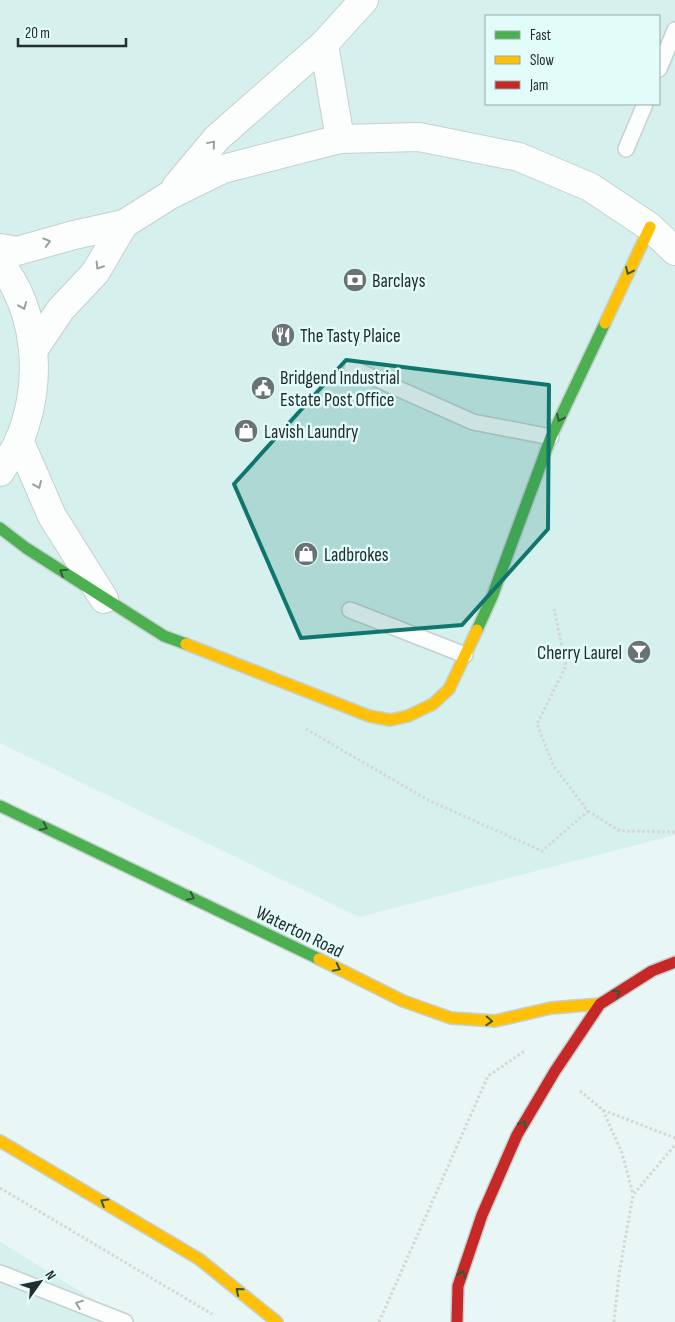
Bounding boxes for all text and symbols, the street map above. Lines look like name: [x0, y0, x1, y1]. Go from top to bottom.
scale bar: [18, 15, 125, 47]
legend: [485, 15, 660, 105]
text: 20 m: [25, 24, 50, 43]
text: Fast: [530, 26, 552, 45]
text: Slow: [530, 51, 554, 70]
text: Jam: [529, 76, 548, 95]
one-way arrow: [206, 141, 214, 150]
one-way arrow: [43, 238, 51, 248]
one-way arrow: [95, 261, 105, 270]
one-way arrow: [625, 266, 635, 275]
bank icon: Barclays: [342, 267, 368, 293]
place label: Barclays: [372, 270, 426, 293]
one-way arrow: [17, 301, 27, 310]
restaurant icon: The Tasty Plaice: [270, 322, 296, 348]
place label: The Tasty Plaice: [300, 325, 401, 348]
place label: Bridgend Industrial Estate Post Office: [280, 367, 400, 412]
public building icon: Bridgend Industrial Estate Post Office: [250, 375, 276, 401]
one-way arrow: [556, 413, 566, 422]
shop icon: Lavish Laundry: [233, 418, 259, 444]
place label: Lavish Laundry: [264, 421, 359, 444]
one-way arrow: [32, 480, 43, 489]
shop icon: Ladbrokes: [293, 541, 319, 567]
place label: Ladbrokes: [324, 544, 389, 567]
one-way arrow: [59, 569, 69, 578]
bar icon: Cherry Laurel: [626, 639, 652, 665]
place label: Cherry Laurel: [537, 642, 622, 665]
one-way arrow: [39, 821, 48, 831]
one-way arrow: [185, 891, 194, 901]
street label: Waterton Road: [252, 901, 347, 963]
one-way arrow: [332, 962, 341, 972]
one-way arrow: [611, 990, 621, 999]
one-way arrow: [485, 1015, 493, 1026]
one-way arrow: [517, 1120, 527, 1129]
one-way arrow: [100, 1199, 109, 1209]
north arrow: [15, 1257, 65, 1307]
text: N: [41, 1267, 60, 1283]
one-way arrow: [456, 1270, 466, 1279]
one-way arrow: [236, 1288, 245, 1297]
one-way arrow: [75, 1300, 84, 1310]

